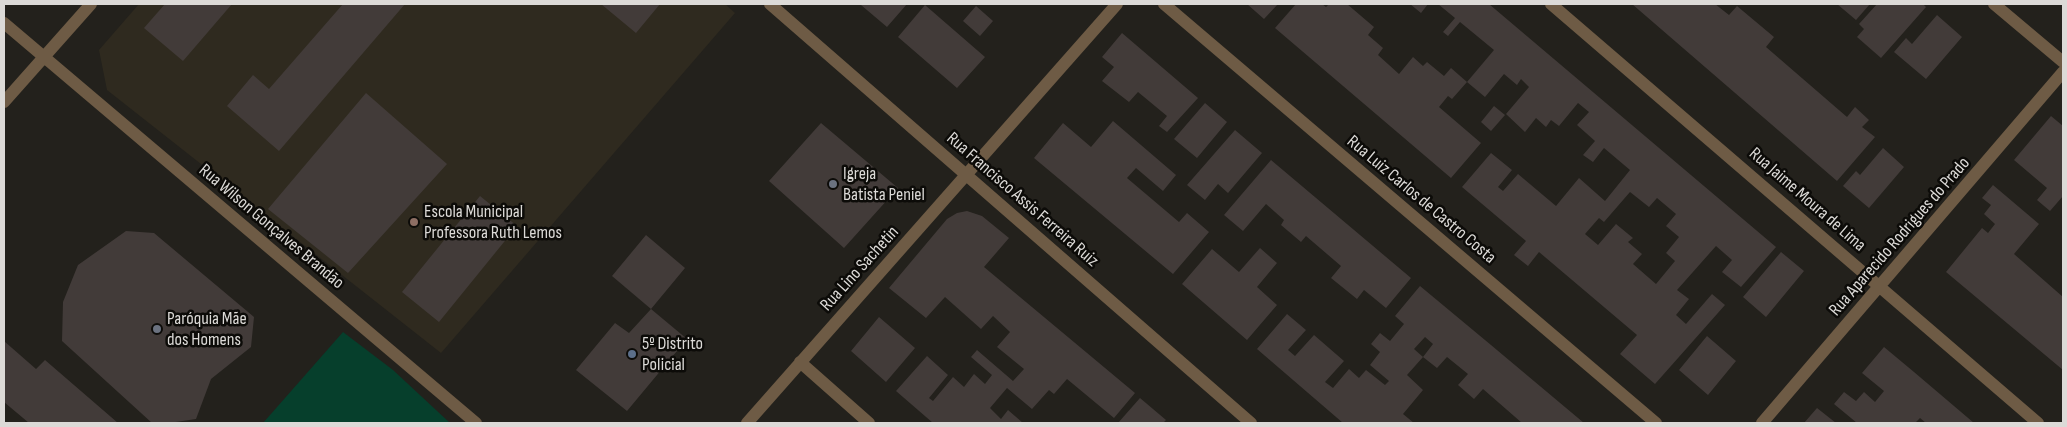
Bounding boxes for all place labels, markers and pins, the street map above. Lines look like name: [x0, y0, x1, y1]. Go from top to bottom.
place label: Igreja Batista Peniel: [843, 163, 925, 205]
marker: Igreja Batista Peniel: [827, 178, 839, 190]
place label: Escola Municipal Professora Ruth Lemos: [424, 201, 562, 243]
marker: Escola Municipal Professora Ruth Lemos: [408, 216, 420, 228]
place label: Paróquia Mãe dos Homens: [167, 308, 247, 350]
marker: Paróquia Mãe dos Homens: [151, 323, 163, 335]
place label: 5º Distrito Policial: [642, 333, 703, 376]
marker: 5º Distrito Policial: [626, 348, 638, 360]

